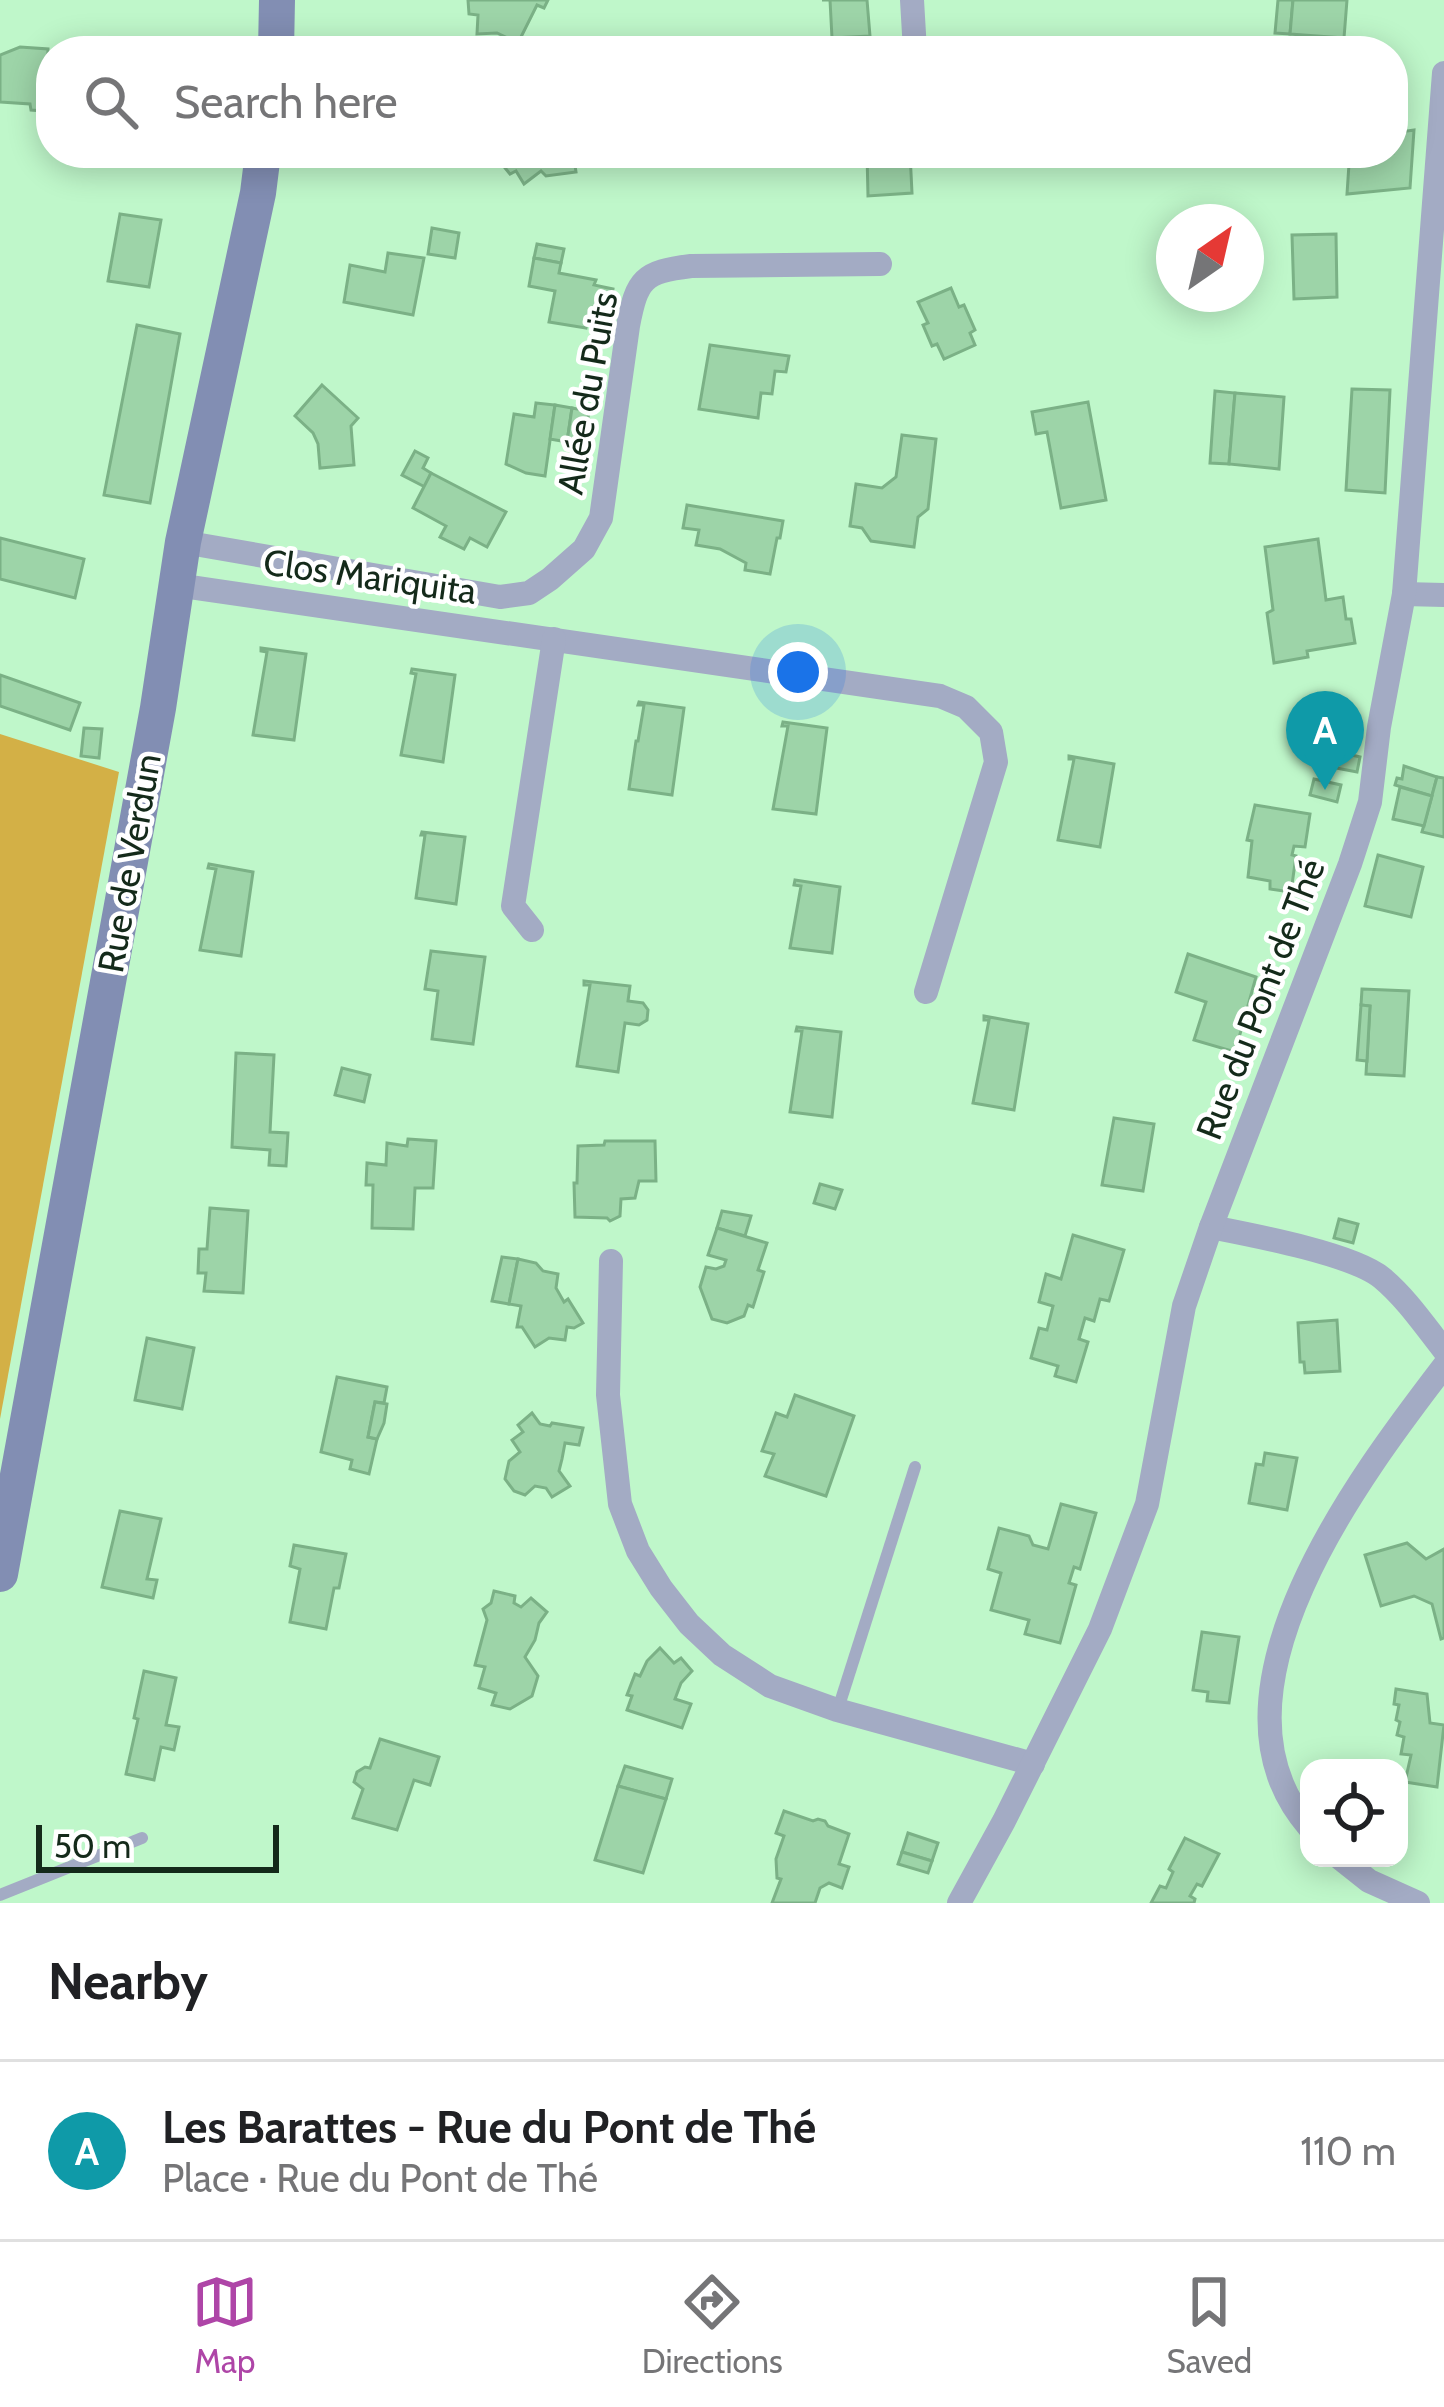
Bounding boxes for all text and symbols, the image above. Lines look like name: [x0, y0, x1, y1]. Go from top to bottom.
search box: [36, 36, 1408, 168]
icon: search: [78, 69, 144, 135]
text: Search here: [174, 75, 398, 129]
north arrow: [1156, 204, 1264, 312]
street label: Allée du Puits: [548, 288, 626, 498]
street label: Clos Mariquita: [261, 539, 479, 613]
your location: [768, 642, 828, 702]
pin: A: [1286, 691, 1364, 790]
street label: Rue de Verdun: [88, 750, 170, 976]
street label: Rue du Pont de Thé: [1186, 852, 1334, 1146]
map controls: [1300, 1759, 1408, 1867]
button: locate: [1300, 1759, 1408, 1867]
scale bar: [36, 1819, 279, 1872]
text: 50 m: [54, 1826, 131, 1866]
text: Nearby: [48, 1950, 208, 2012]
text: Les Barattes - Rue du Pont de Thé: [162, 2100, 816, 2154]
text: A: [75, 2127, 99, 2175]
text: 110 m: [1300, 2127, 1396, 2175]
text: Place · Rue du Pont de Thé: [162, 2154, 598, 2202]
tab: Map: [192, 2269, 258, 2381]
tab: Directions: [642, 2269, 783, 2381]
tab: Saved: [1166, 2269, 1252, 2381]

